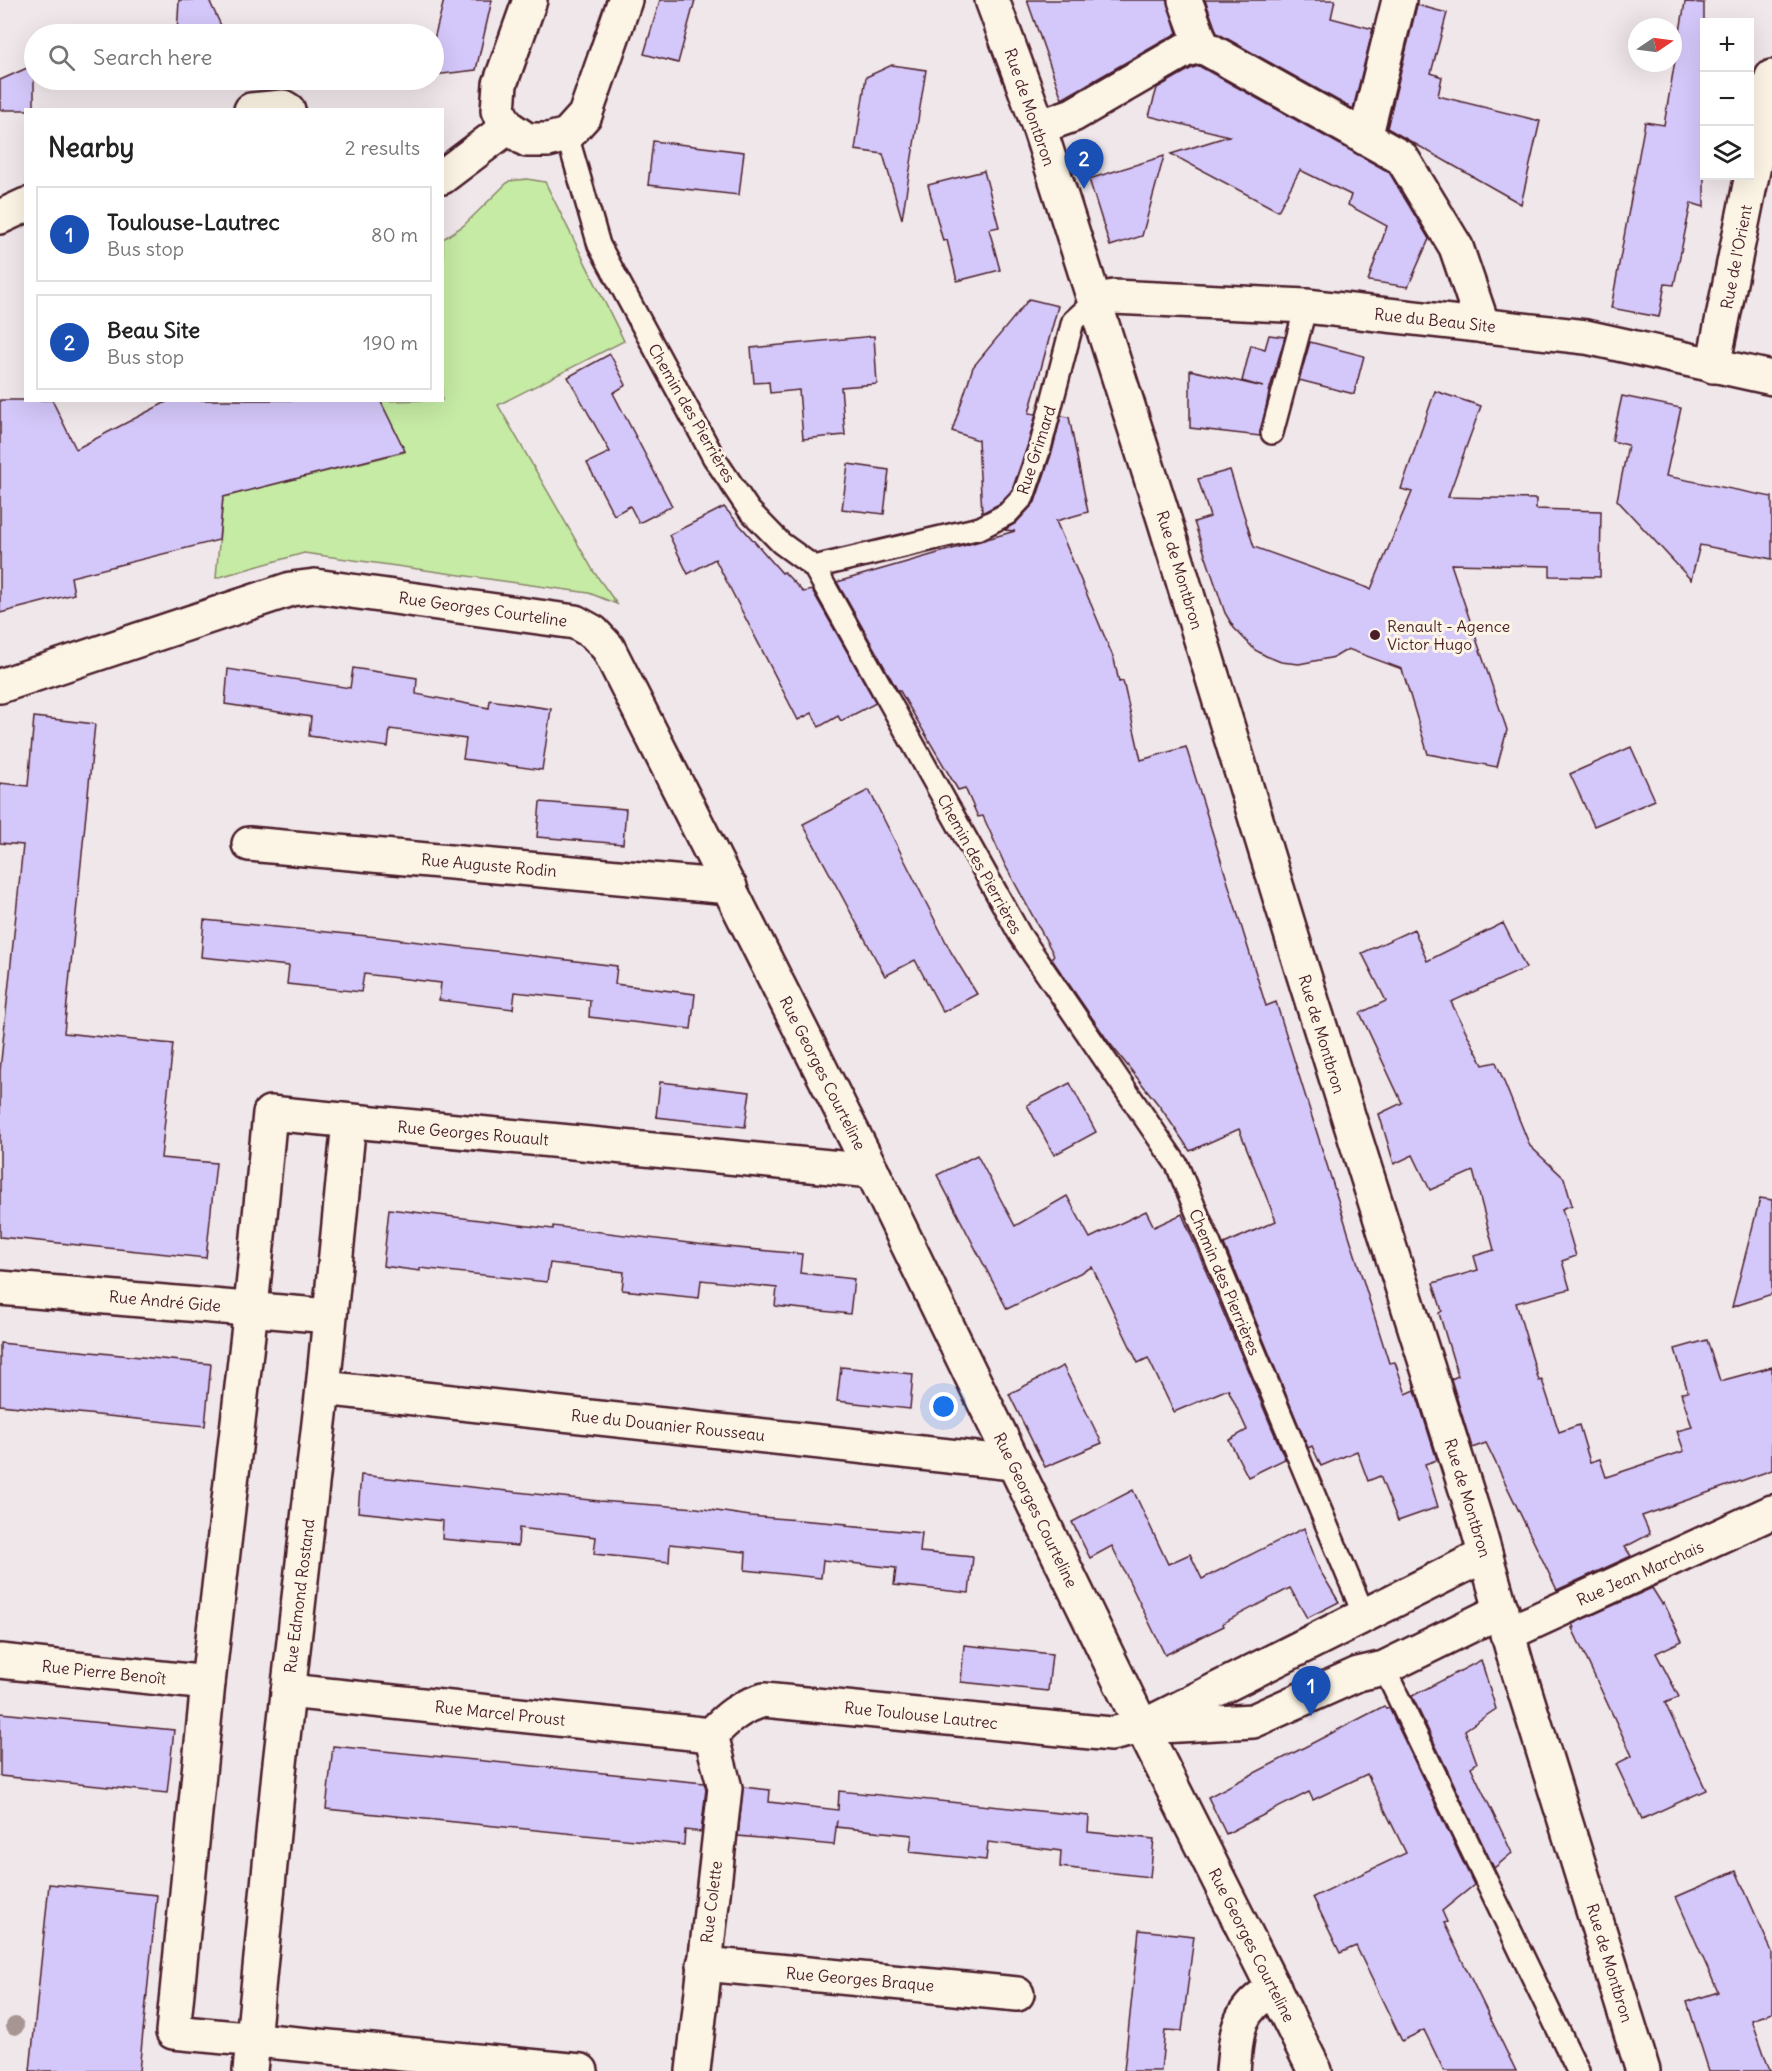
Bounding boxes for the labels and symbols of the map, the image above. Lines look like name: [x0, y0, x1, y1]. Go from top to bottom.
north arrow: [1628, 18, 1682, 72]
street label: Rue de Montbron: [1000, 45, 1060, 169]
pin: 2: [1064, 140, 1104, 189]
street label: Rue de l'Orient: [1716, 203, 1756, 311]
street label: Rue du Beau Site: [1373, 304, 1497, 336]
street label: Chemin des Pierrières: [644, 340, 740, 486]
street label: Rue Grimard: [1012, 403, 1060, 497]
street label: Rue de Montbron: [1152, 508, 1208, 632]
street label: Rue Georges Courteline: [397, 587, 569, 631]
place label: Renault - Agence Victor Hugo: [1387, 616, 1510, 654]
marker: Renault - Agence Victor Hugo: [1368, 628, 1382, 642]
street label: Chemin des Pierrières: [933, 790, 1027, 938]
street label: Rue Auguste Rodin: [420, 849, 558, 881]
street label: Rue de Montbron: [1294, 972, 1350, 1096]
street label: Rue Georges Courteline: [775, 993, 871, 1153]
street label: Rue Georges Rouault: [397, 1116, 550, 1150]
street label: Chemin des Pierrières: [1185, 1206, 1265, 1358]
street label: Rue André Gide: [108, 1286, 222, 1316]
your location: [929, 1392, 958, 1421]
street label: Rue du Douanier Rousseau: [570, 1405, 766, 1445]
street label: Rue Georges Courteline: [990, 1429, 1082, 1591]
street label: Rue de Montbron: [1440, 1436, 1496, 1560]
street label: Rue Edmond Rostand: [280, 1518, 318, 1674]
street label: Rue Jean Marchais: [1574, 1536, 1706, 1610]
street label: Rue Pierre Benoît: [41, 1656, 168, 1689]
pin: 1: [1292, 1666, 1330, 1716]
street label: Rue Marcel Proust: [434, 1696, 567, 1730]
street label: Rue Toulouse Lautrec: [843, 1697, 999, 1733]
street label: Rue Colette: [696, 1860, 726, 1944]
street label: Rue Georges Courteline: [1204, 1865, 1300, 2025]
street label: Rue de Montbron: [1582, 1901, 1638, 2025]
street label: Rue Georges Braque: [785, 1963, 935, 1995]

